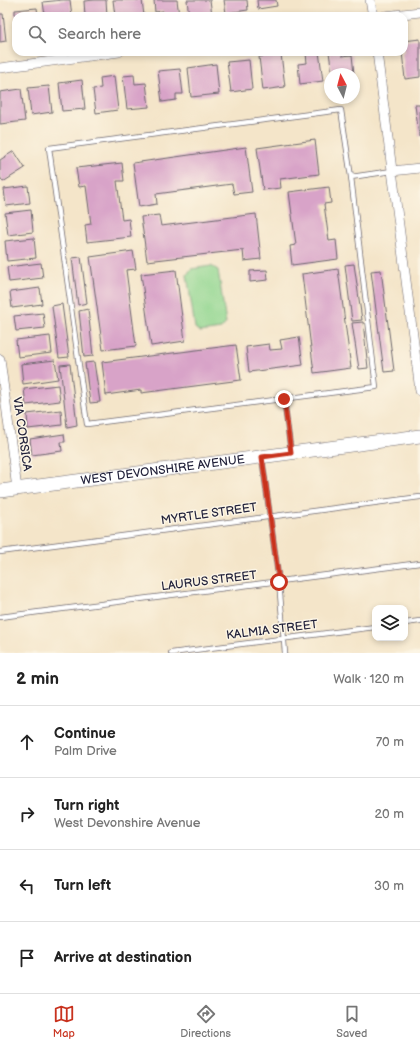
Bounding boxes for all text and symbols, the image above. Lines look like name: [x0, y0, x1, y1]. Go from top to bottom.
search box: [12, 12, 408, 56]
icon: search: [26, 23, 48, 45]
text: Search here: [58, 25, 141, 44]
north arrow: [324, 68, 360, 104]
route end: [275, 390, 293, 408]
street label: VIA CORSICA: [9, 396, 35, 473]
street label: WEST DEVONSHIRE AVENUE: [80, 452, 246, 488]
street label: MYRTLE STREET: [160, 500, 259, 528]
street label: LAURUS STREET: [160, 568, 258, 594]
route start: [270, 573, 288, 591]
map controls: [372, 605, 408, 641]
button: layers: [372, 605, 408, 641]
street label: KALMIA STREET: [225, 617, 319, 643]
text: 2 min: [16, 669, 59, 689]
text: Walk · 120 m: [333, 671, 404, 687]
text: Continue: [54, 724, 116, 743]
icon: ahead: [16, 731, 38, 753]
text: 70 m: [376, 734, 404, 750]
text: Palm Drive: [54, 743, 117, 759]
text: Turn right: [54, 796, 119, 815]
icon: right: [16, 803, 38, 825]
text: 20 m: [374, 806, 404, 822]
text: West Devonshire Avenue: [54, 815, 200, 831]
icon: left: [16, 875, 38, 897]
text: Turn left: [54, 876, 111, 895]
text: 30 m: [374, 878, 404, 894]
icon: arrive: [16, 947, 38, 969]
text: Arrive at destination: [54, 948, 192, 967]
tab: Map: [53, 1003, 75, 1040]
tab: Directions: [180, 1003, 231, 1040]
tab: Saved: [336, 1003, 367, 1040]

